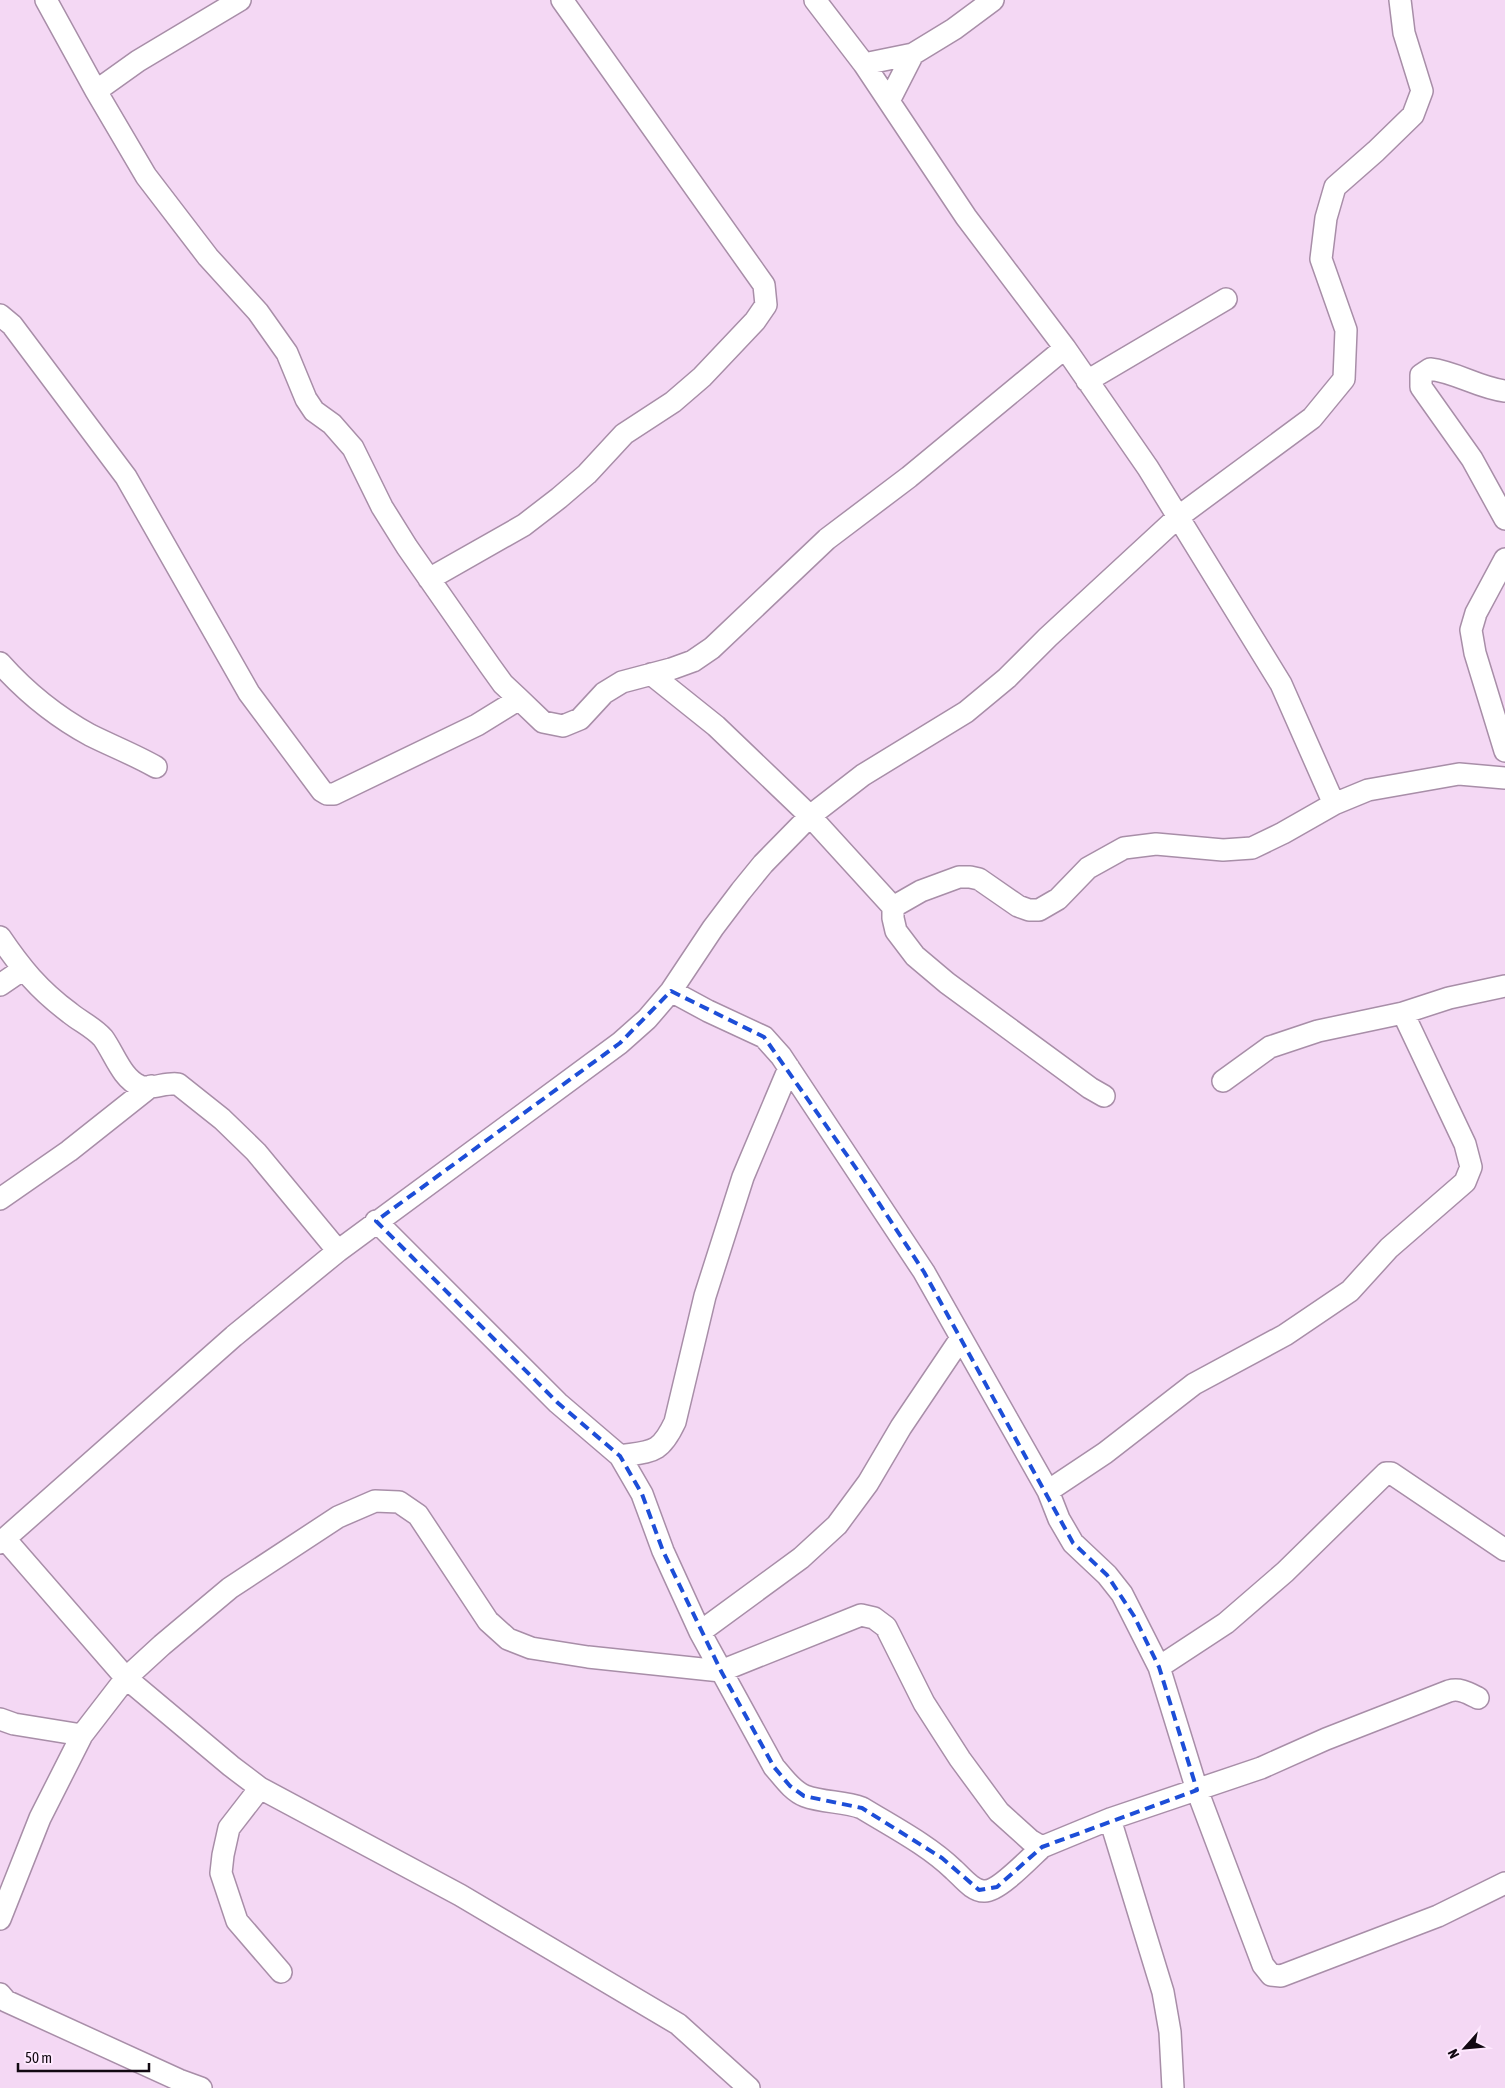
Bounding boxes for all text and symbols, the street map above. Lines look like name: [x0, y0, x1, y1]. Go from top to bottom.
north arrow: [1440, 2023, 1490, 2073]
scale bar: [18, 2040, 149, 2072]
text: N: [1444, 2047, 1462, 2061]
text: 50 m: [25, 2049, 52, 2066]

